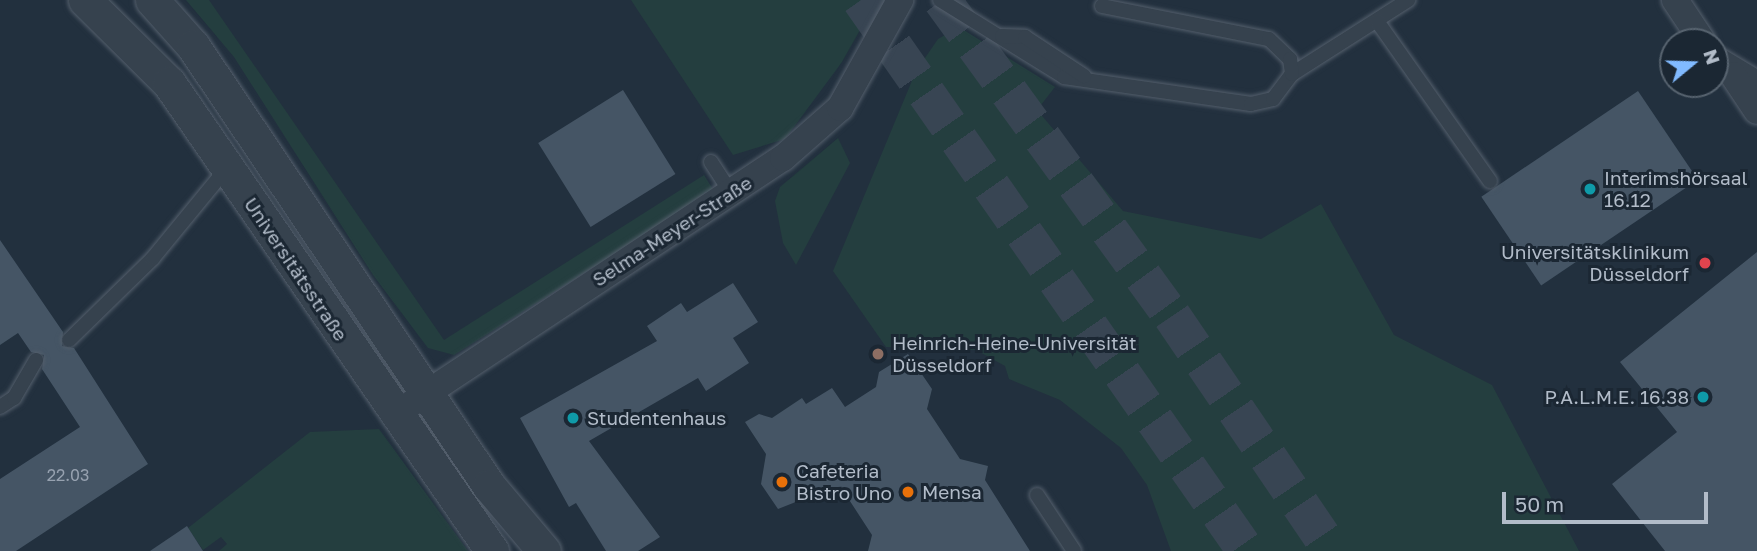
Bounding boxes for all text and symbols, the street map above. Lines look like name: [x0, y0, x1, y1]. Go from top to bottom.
north arrow: [1659, 28, 1729, 98]
text: N: [1699, 46, 1726, 67]
place label: Interimshörsaal 16.12: [1604, 167, 1748, 211]
street label: Selma-Meyer-Straße: [588, 171, 756, 291]
marker: Interimshörsaal 16.12: [1582, 181, 1598, 197]
street label: Universitätsstraße: [240, 193, 352, 345]
place label: Universitätsklinikum Düsseldorf: [1501, 241, 1689, 285]
marker: Universitätsklinikum Düsseldorf: [1695, 253, 1715, 273]
place label: Heinrich-Heine-Universität Düsseldorf: [892, 332, 1137, 376]
marker: Heinrich-Heine-Universität Düsseldorf: [870, 346, 886, 362]
place label: P.A.L.M.E. 16.38: [1545, 386, 1689, 408]
marker: P.A.L.M.E. 16.38: [1695, 389, 1711, 405]
place label: Studentenhaus: [587, 407, 726, 429]
marker: Studentenhaus: [565, 410, 581, 426]
place label: Cafeteria Bistro Uno: [796, 460, 892, 504]
house number: 22.03: [47, 465, 89, 485]
marker: Cafeteria Bistro Uno: [774, 474, 790, 490]
scale bar: [1505, 477, 1712, 522]
place label: Mensa: [922, 481, 982, 503]
marker: Mensa: [900, 484, 916, 500]
text: 50 m: [1515, 491, 1564, 517]

